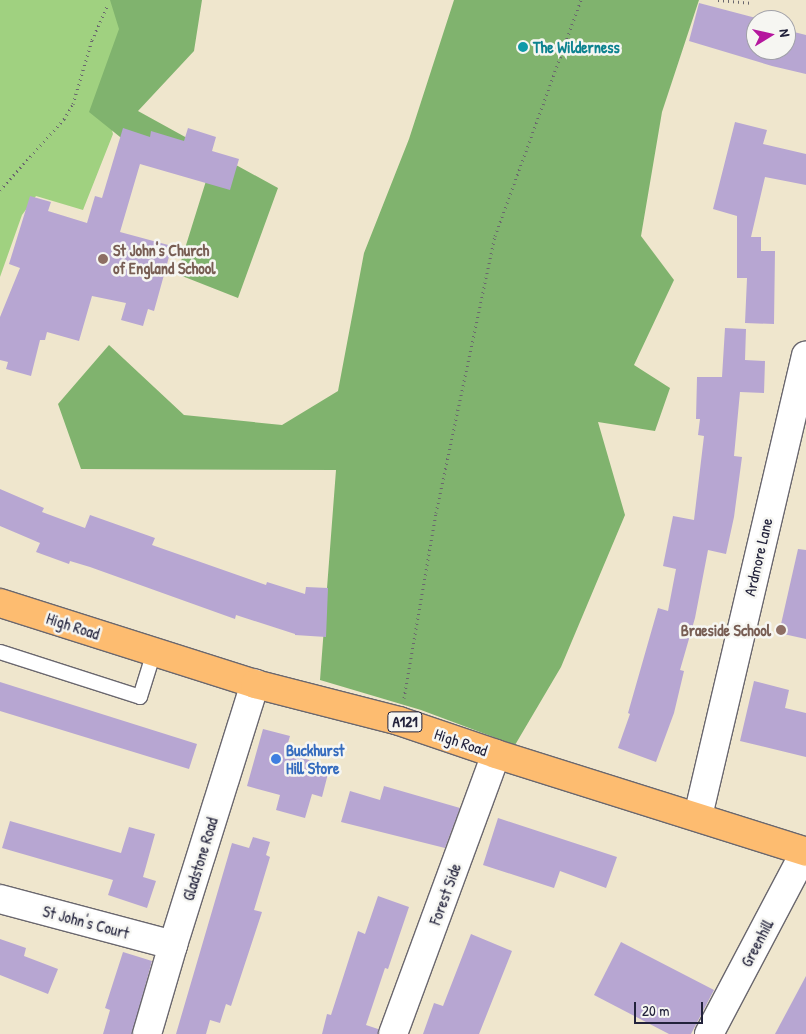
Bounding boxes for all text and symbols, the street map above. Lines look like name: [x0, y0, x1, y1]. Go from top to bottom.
north arrow: [746, 10, 796, 60]
text: N: [775, 28, 795, 38]
place label: The Wilderness: [533, 37, 620, 57]
marker: The Wilderness: [517, 41, 529, 53]
place label: St John's Church of England School: [113, 240, 215, 278]
marker: St John's Church of England School: [97, 253, 109, 265]
street label: Ardmore Lane: [740, 516, 776, 598]
street label: High Road: [44, 608, 102, 644]
place label: Braeside School: [681, 620, 771, 640]
marker: Braeside School: [775, 624, 787, 636]
road number: A121: [386, 710, 424, 734]
street label: High Road: [432, 724, 490, 760]
place label: Buckhurst Hill Store: [286, 740, 344, 778]
marker: Buckhurst Hill Store: [270, 753, 282, 765]
street label: Gladstone Road: [178, 815, 222, 903]
street label: Forest Side: [425, 861, 465, 927]
street label: St John's Court: [41, 901, 131, 943]
street label: Greenhill: [737, 916, 777, 970]
scale bar: [636, 992, 705, 1024]
text: 20 m: [642, 1000, 669, 1021]

